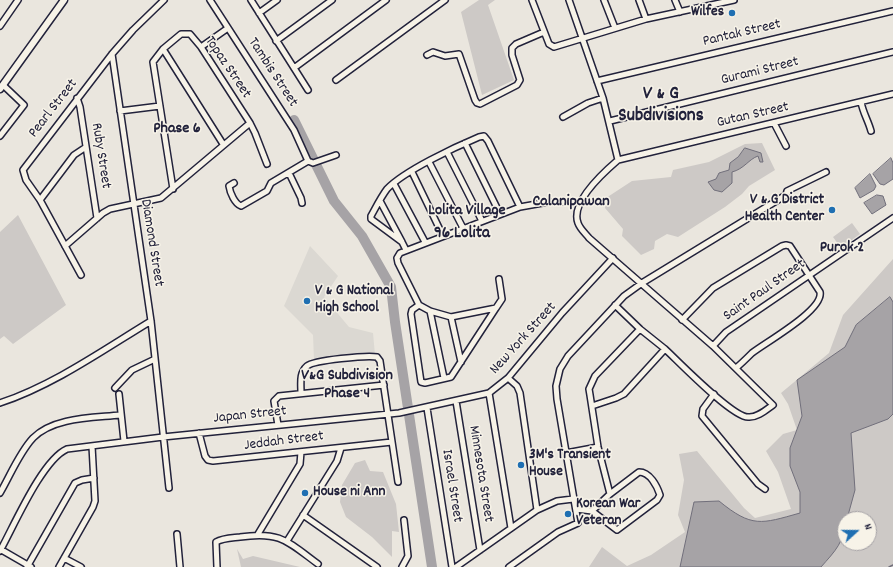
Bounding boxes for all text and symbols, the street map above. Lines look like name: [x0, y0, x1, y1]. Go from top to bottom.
place label: Wilfes: [691, 4, 724, 22]
marker: Wilfes: [727, 8, 737, 18]
street label: Pantak Street: [701, 16, 783, 52]
street label: Topaz Street: [200, 34, 254, 102]
street label: Tambis Street: [243, 35, 301, 111]
street label: Gurami Street: [719, 54, 801, 90]
street label: Pearl Street: [26, 76, 82, 142]
district label: V & G Subdivisions: [618, 84, 704, 128]
street label: Gutan Street: [715, 99, 791, 133]
district label: Phase 6: [153, 120, 201, 140]
street label: Ruby Street: [86, 122, 114, 190]
place label: V & G District Health Center: [745, 192, 824, 227]
district label: Calanipawan: [532, 193, 610, 213]
street label: Diamond Street: [135, 198, 167, 288]
district label: Lolita Village: [428, 202, 506, 222]
marker: V & G District Health Center: [827, 205, 837, 215]
district label: 96 Lolita: [434, 225, 490, 245]
district label: Purok 2: [820, 239, 864, 259]
street label: Saint Paul Street: [720, 256, 810, 326]
place label: V & G National High School: [315, 283, 394, 318]
marker: V & G National High School: [302, 296, 312, 306]
street label: New York Street: [487, 299, 561, 379]
district label: V&G Subdivision Phase 4: [301, 367, 393, 405]
street label: Japan Street: [213, 403, 287, 429]
street label: Minnesota Street: [463, 424, 497, 524]
street label: Jeddah Street: [243, 428, 325, 456]
place label: 3M's Transient House: [529, 447, 611, 482]
street label: Israel Street: [436, 448, 466, 524]
marker: 3M's Transient House: [516, 460, 526, 470]
place label: House ni Ann: [313, 484, 385, 502]
marker: House ni Ann: [300, 488, 310, 498]
place label: Korean War Veteran: [576, 496, 640, 531]
marker: Korean War Veteran: [563, 509, 573, 519]
north arrow: [837, 511, 877, 551]
text: N: [859, 522, 876, 532]

